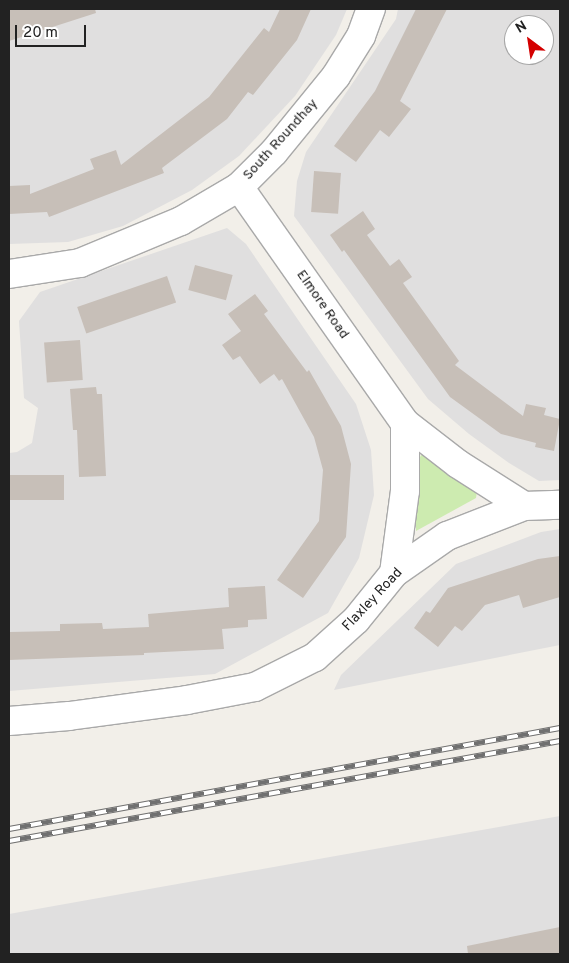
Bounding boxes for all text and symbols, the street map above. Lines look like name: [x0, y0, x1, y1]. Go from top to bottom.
scale bar: [18, 15, 89, 47]
north arrow: [504, 15, 554, 65]
text: N: [513, 18, 530, 37]
text: 20 m: [23, 24, 58, 43]
street label: South Roundhay: [240, 96, 322, 184]
street label: Elmore Road: [292, 267, 352, 343]
street label: Flaxley Road: [339, 565, 407, 635]

